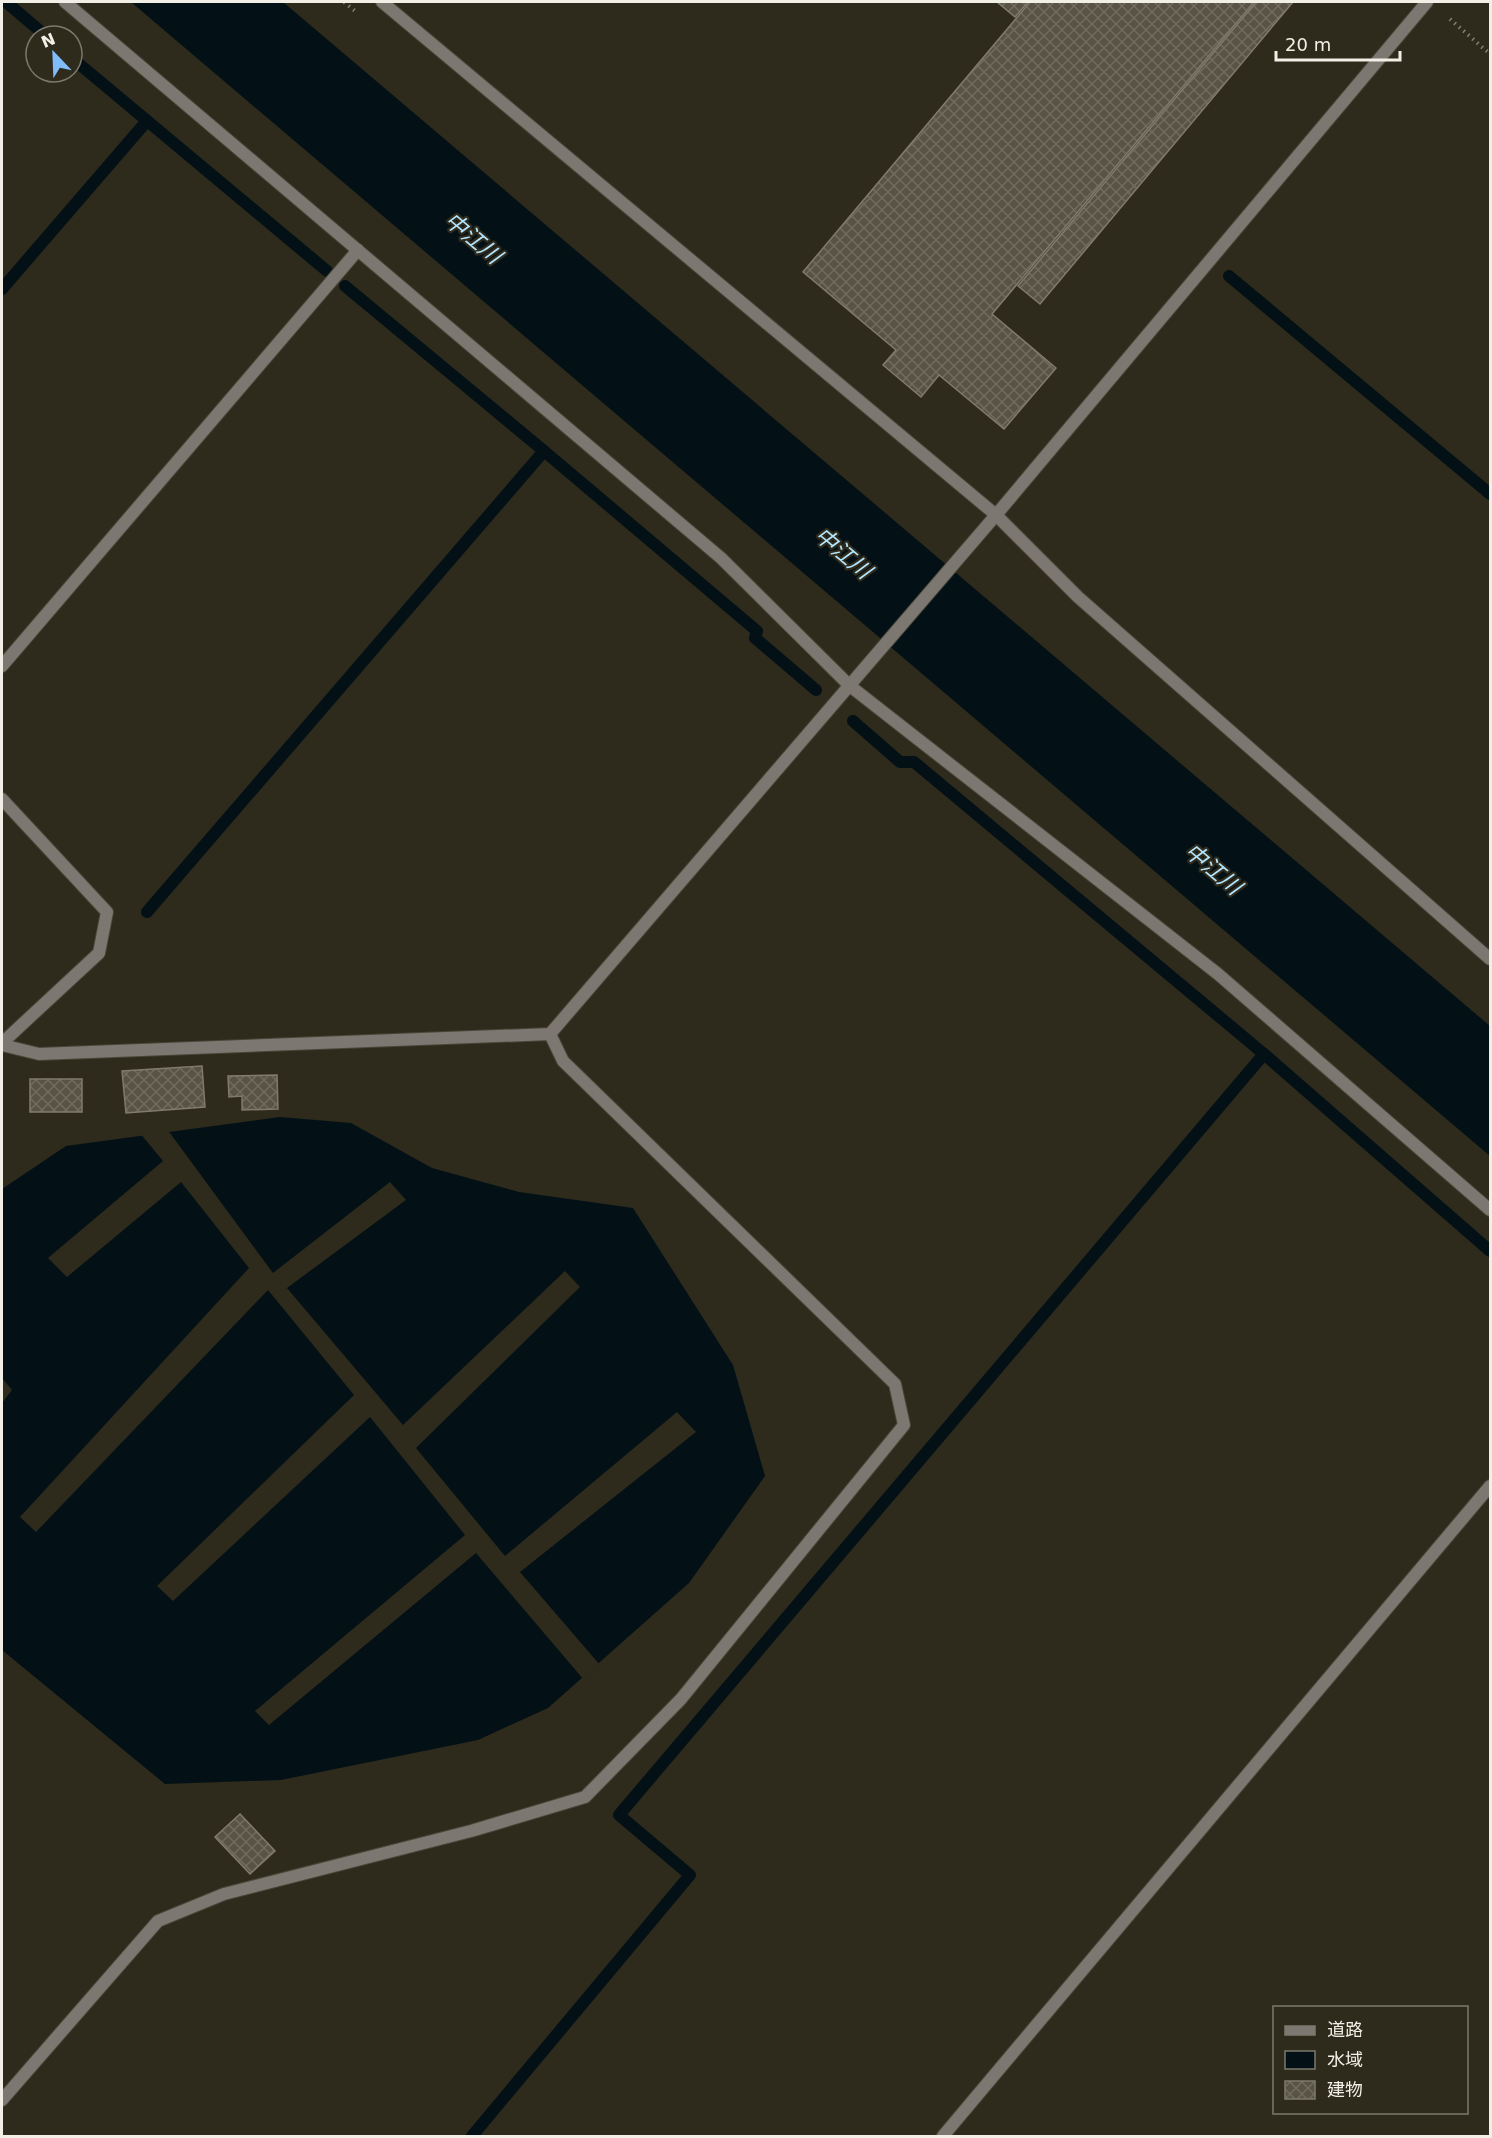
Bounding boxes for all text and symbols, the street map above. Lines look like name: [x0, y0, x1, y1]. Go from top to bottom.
north arrow: [24, 24, 84, 84]
scale bar: [1276, 24, 1400, 62]
text: N: [38, 29, 58, 52]
text: 20 m: [1285, 34, 1331, 55]
water label: 中江川: [440, 207, 508, 270]
water label: 中江川: [810, 522, 878, 585]
water label: 中江川: [1180, 838, 1248, 901]
legend: [1273, 2006, 1468, 2114]
text: 道路: [1327, 2019, 1363, 2040]
text: 水域: [1327, 2049, 1363, 2070]
text: 建物: [1327, 2079, 1363, 2100]

